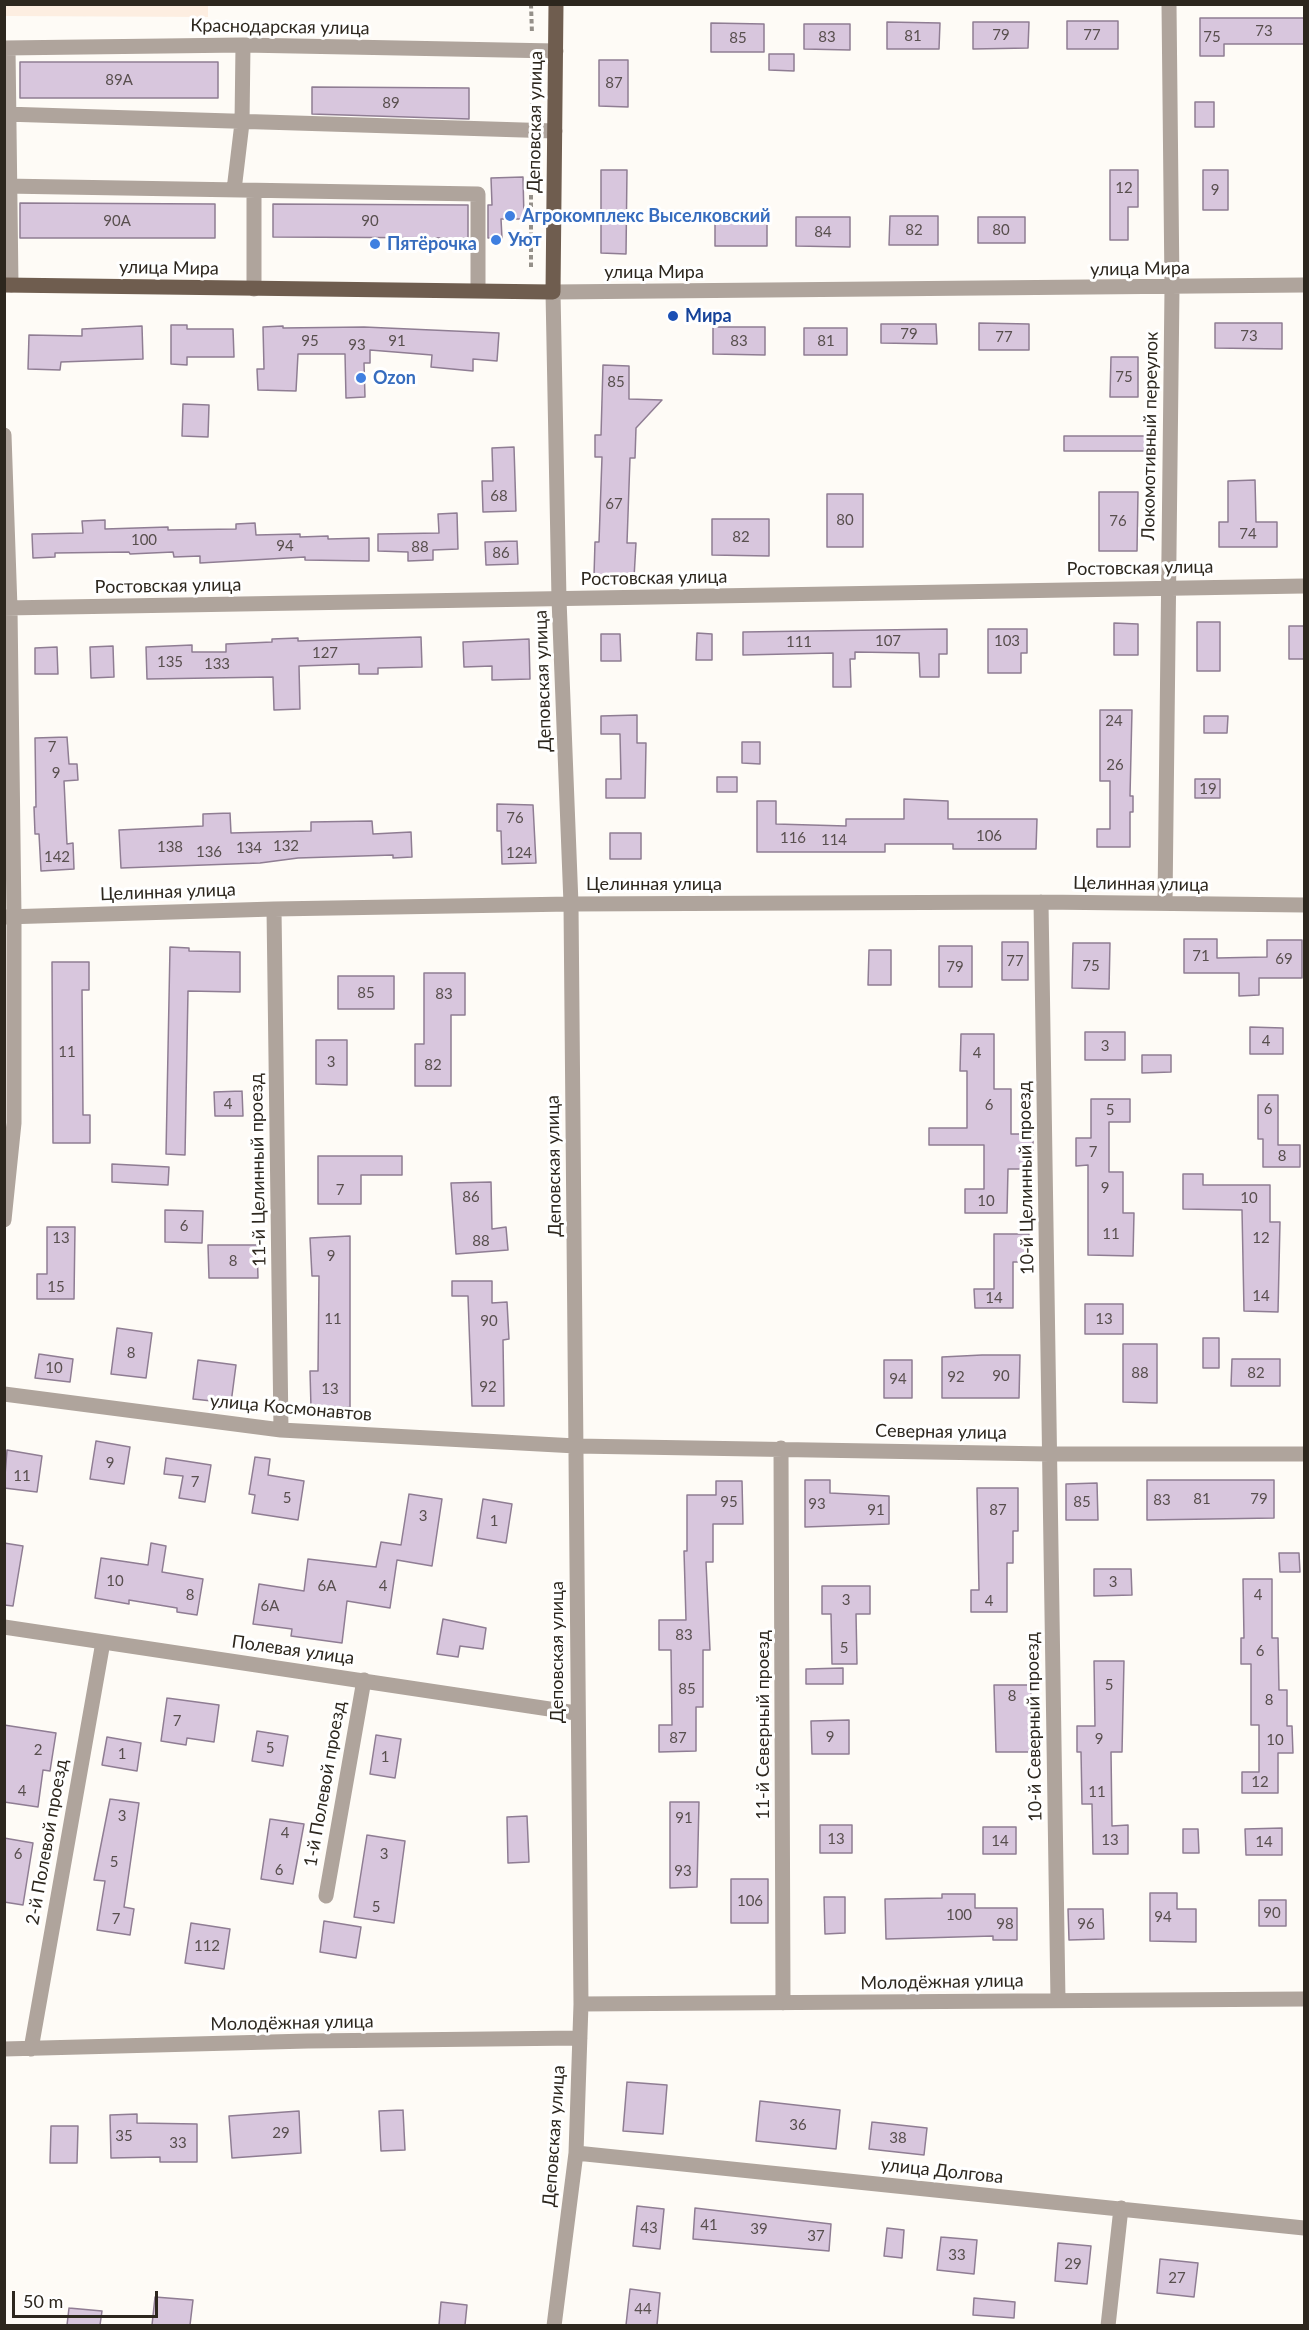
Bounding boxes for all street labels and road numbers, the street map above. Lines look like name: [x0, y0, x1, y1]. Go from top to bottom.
street label: Краснодарская улица: [190, 15, 370, 39]
street label: Деповская улица: [523, 51, 547, 193]
street label: улица Мира: [119, 256, 219, 280]
street label: улица Мира: [1090, 257, 1190, 281]
street label: улица Мира: [604, 261, 704, 283]
street label: Локомотивный переулок: [1137, 331, 1163, 541]
street label: Ростовская улица: [1067, 556, 1213, 580]
street label: Ростовская улица: [581, 566, 727, 590]
street label: Ростовская улица: [95, 574, 241, 598]
street label: Деповская улица: [530, 610, 556, 752]
street label: Целинная улица: [1073, 872, 1209, 896]
street label: Целинная улица: [586, 873, 722, 895]
street label: Целинная улица: [100, 879, 236, 905]
street label: 11-й Целинный проезд: [246, 1073, 270, 1267]
street label: 10-й Целинный проезд: [1014, 1081, 1038, 1275]
street label: Деповская улица: [542, 1095, 566, 1237]
street label: улица Космонавтов: [209, 1390, 373, 1426]
street label: Северная улица: [875, 1420, 1007, 1444]
street label: Деповская улица: [546, 1581, 568, 1723]
street label: 11-й Северный проезд: [752, 1630, 774, 1820]
street label: Полевая улица: [230, 1631, 356, 1669]
street label: 10-й Северный проезд: [1022, 1632, 1046, 1822]
street label: 1-й Полевой проезд: [300, 1699, 350, 1869]
street label: 2-й Полевой проезд: [22, 1757, 72, 1927]
street label: Молодёжная улица: [860, 1970, 1024, 1994]
street label: Молодёжная улица: [210, 2011, 374, 2035]
street label: Деповская улица: [538, 2064, 570, 2208]
street label: улица Долгова: [880, 2154, 1004, 2188]

